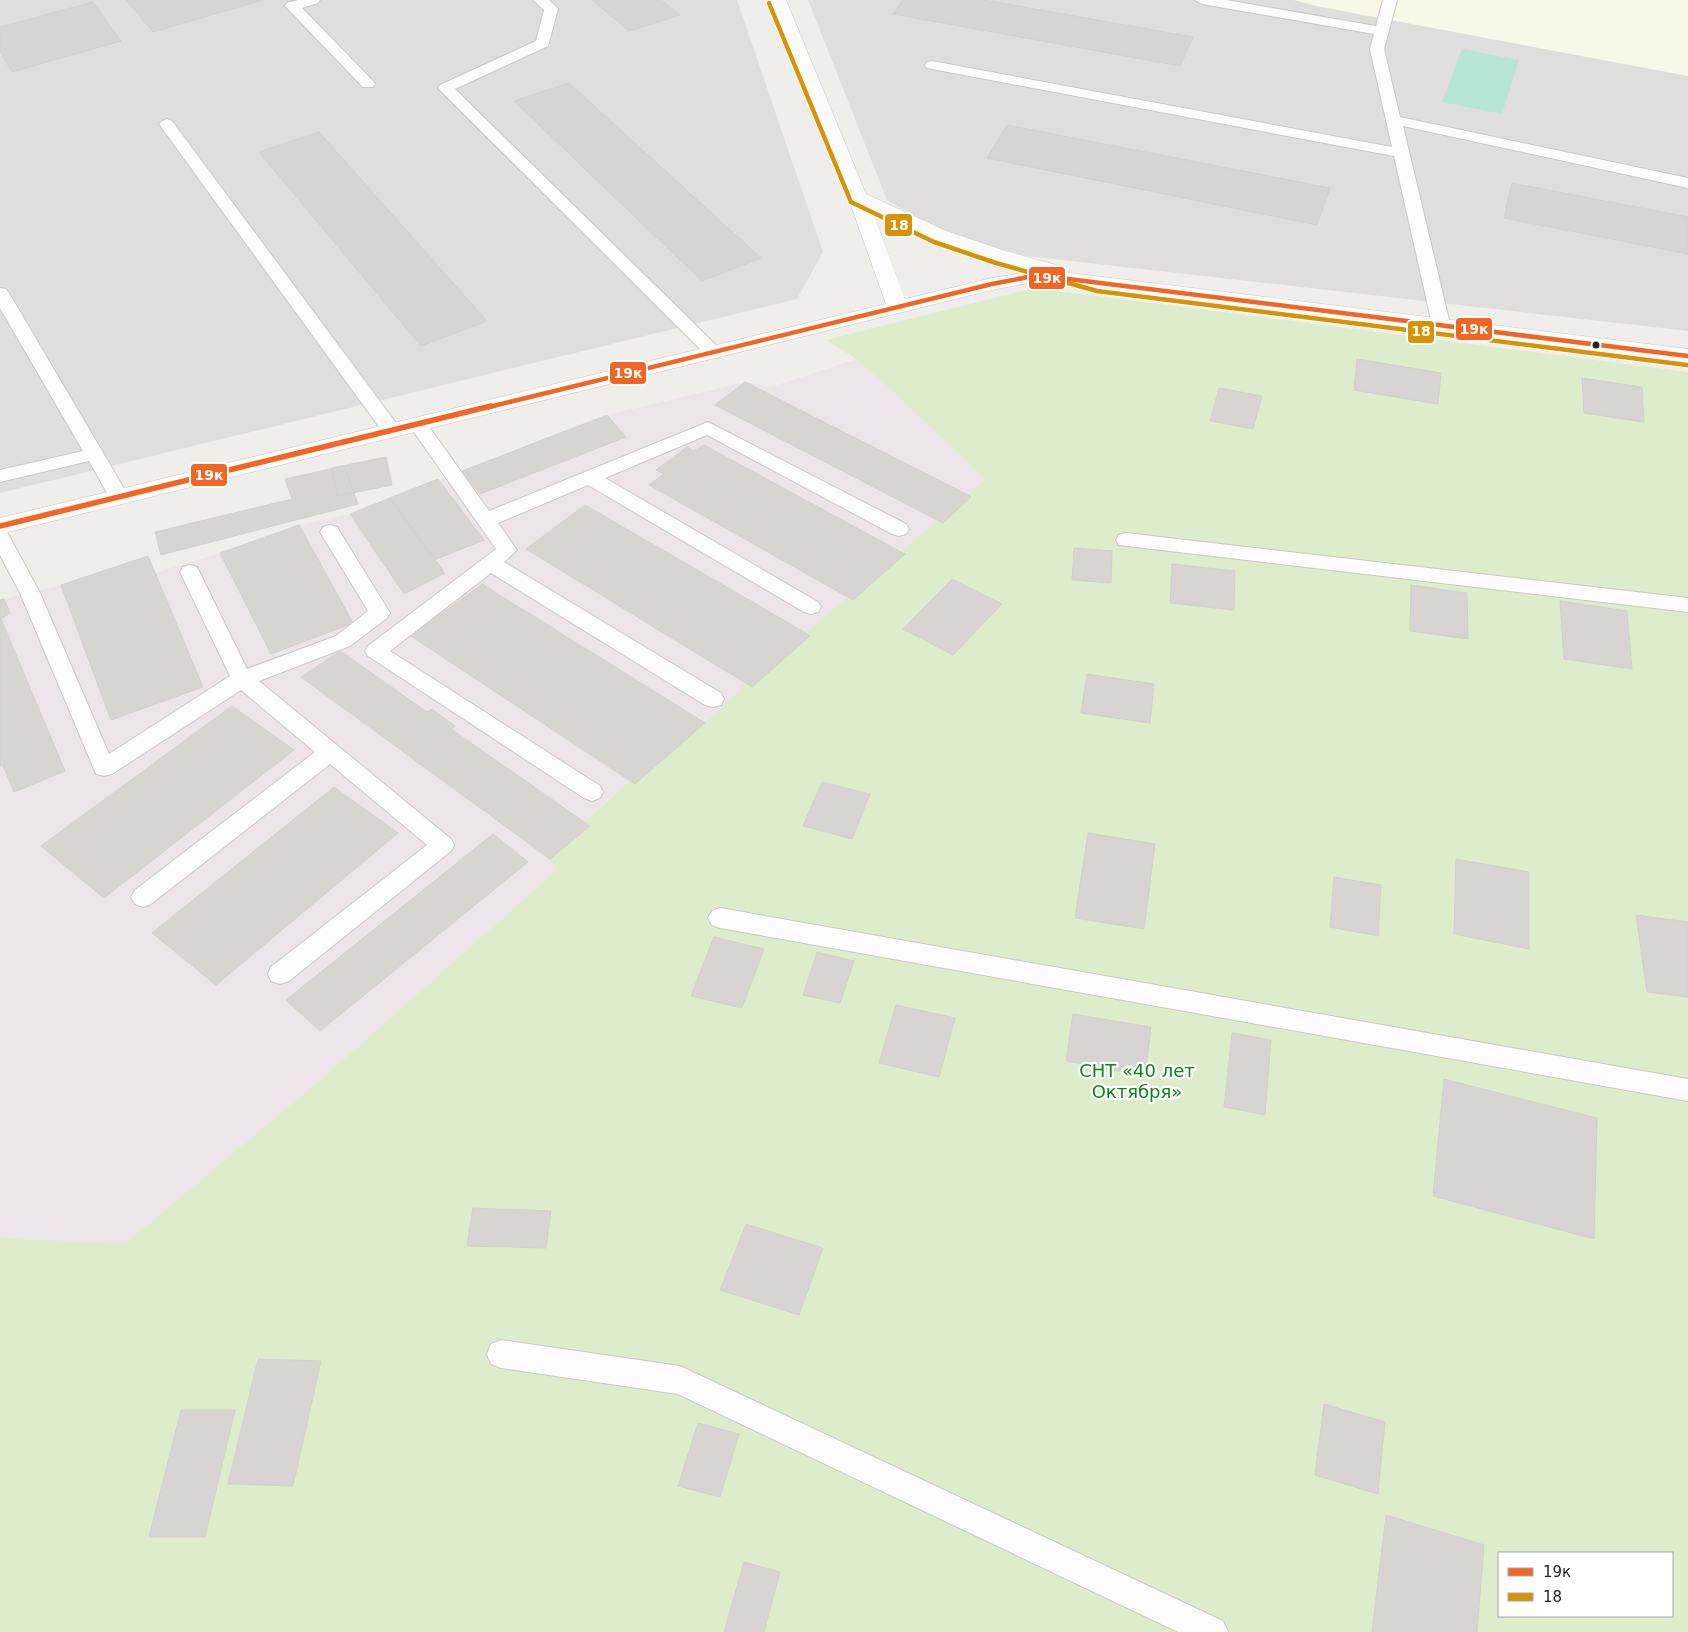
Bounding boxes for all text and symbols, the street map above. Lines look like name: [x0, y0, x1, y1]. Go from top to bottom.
line badge: 18: [884, 213, 913, 237]
text: 18: [889, 217, 909, 233]
line badge: 19к: [1028, 266, 1066, 290]
text: 19к: [1033, 270, 1062, 286]
line badge: 19к: [1455, 317, 1493, 341]
line badge: 18: [1407, 320, 1435, 344]
text: 19к: [1460, 321, 1489, 337]
text: 18: [1411, 323, 1431, 339]
unlabelled marker: [1591, 340, 1601, 350]
line badge: 19к: [609, 361, 647, 385]
text: 19к: [614, 365, 643, 381]
line badge: 19к: [190, 463, 228, 487]
text: 19к: [195, 467, 224, 483]
park label: СНТ «40 лет Октября»: [1079, 1060, 1195, 1102]
legend: [1498, 1552, 1673, 1617]
text: 19к: [1543, 1563, 1571, 1581]
text: 18: [1543, 1588, 1562, 1606]

